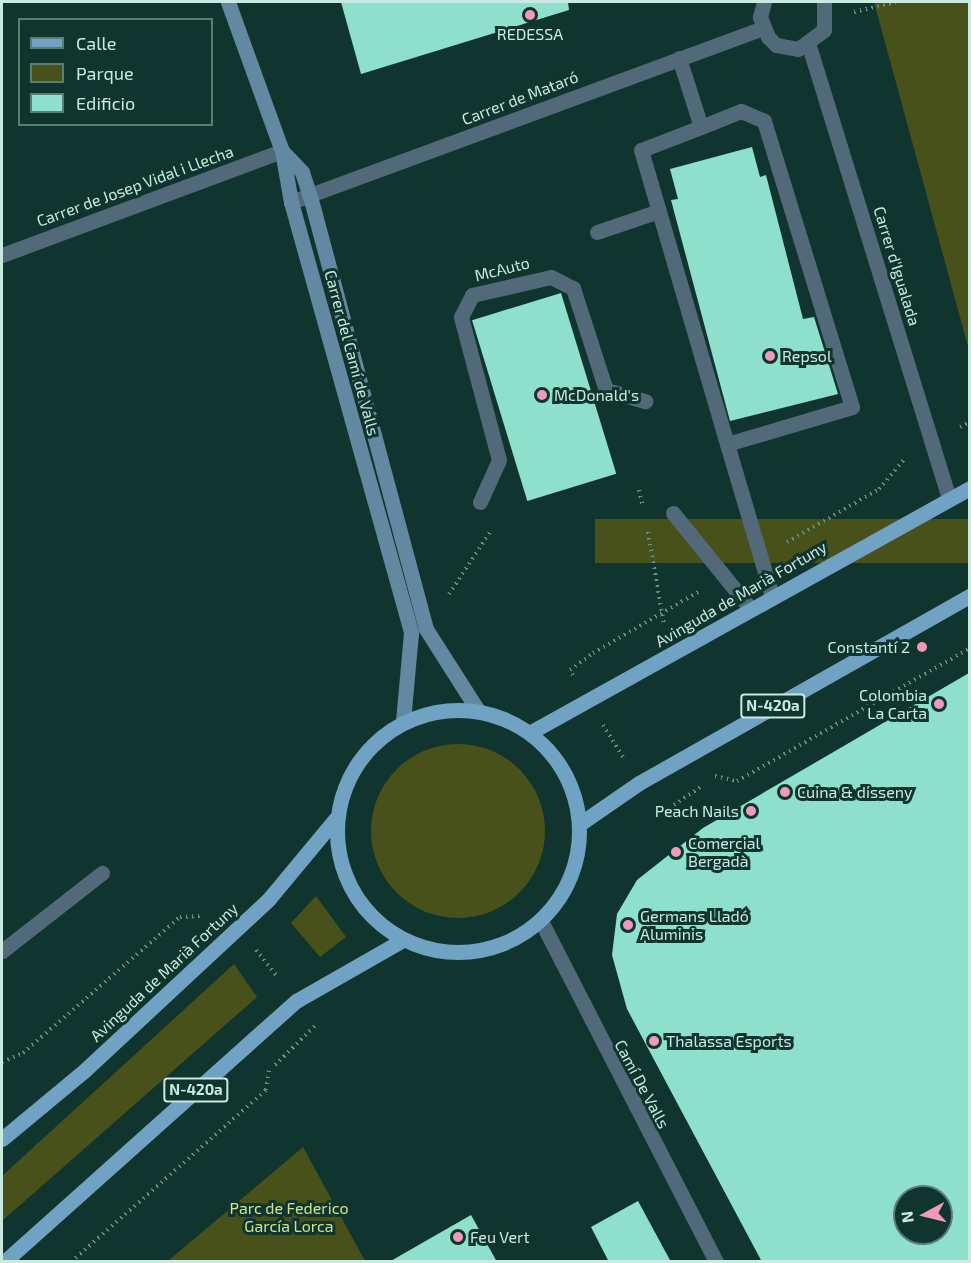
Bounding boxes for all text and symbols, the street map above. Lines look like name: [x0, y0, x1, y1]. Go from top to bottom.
marker: REDESSA: [523, 8, 537, 22]
legend: [18, 18, 213, 126]
place label: REDESSA: [497, 24, 563, 44]
text: Calle: [76, 32, 117, 54]
text: Parque: [76, 62, 134, 84]
street label: Carrer de Mataró: [459, 67, 581, 129]
text: Edificio: [76, 92, 135, 114]
street label: Carrer de Josep Vidal i Llecha: [33, 141, 237, 231]
street label: Carrer d'Igualada: [870, 204, 924, 328]
street label: McAuto: [472, 253, 532, 285]
street label: Carrer del Camí de Valls: [321, 268, 383, 438]
place label: Repsol: [782, 346, 832, 366]
marker: Repsol: [763, 349, 777, 363]
place label: McDonald's: [554, 385, 639, 405]
marker: McDonald's: [535, 388, 549, 402]
street label: Avinguda de Marià Fortuny: [652, 537, 830, 651]
place label: Constantí 2: [828, 637, 910, 657]
marker: Constantí 2: [915, 640, 929, 654]
place label: Colombia La Carta: [859, 685, 927, 723]
road number: N-420a: [740, 694, 806, 718]
marker: Colombia La Carta: [932, 697, 946, 711]
place label: Cuina & disseny: [797, 782, 913, 802]
marker: Cuina & disseny: [778, 785, 792, 799]
place label: Peach Nails: [655, 801, 739, 821]
marker: Peach Nails: [744, 804, 758, 818]
place label: Comercial Bergadà: [688, 833, 760, 871]
marker: Comercial Bergadà: [669, 845, 683, 859]
street label: Avinguda de Marià Fortuny: [86, 899, 242, 1045]
place label: Germans Lladó Aluminis: [640, 906, 749, 944]
marker: Germans Lladó Aluminis: [621, 918, 635, 932]
place label: Thalassa Esports: [666, 1031, 792, 1051]
marker: Thalassa Esports: [647, 1034, 661, 1048]
street label: Camí De Valls: [611, 1036, 673, 1132]
road number: N-420a: [163, 1078, 229, 1102]
north arrow: [893, 1185, 953, 1245]
park label: Parc de Federico García Lorca: [230, 1198, 348, 1236]
text: N: [896, 1210, 917, 1224]
place label: Feu Vert: [470, 1227, 530, 1247]
marker: Feu Vert: [451, 1230, 465, 1244]

